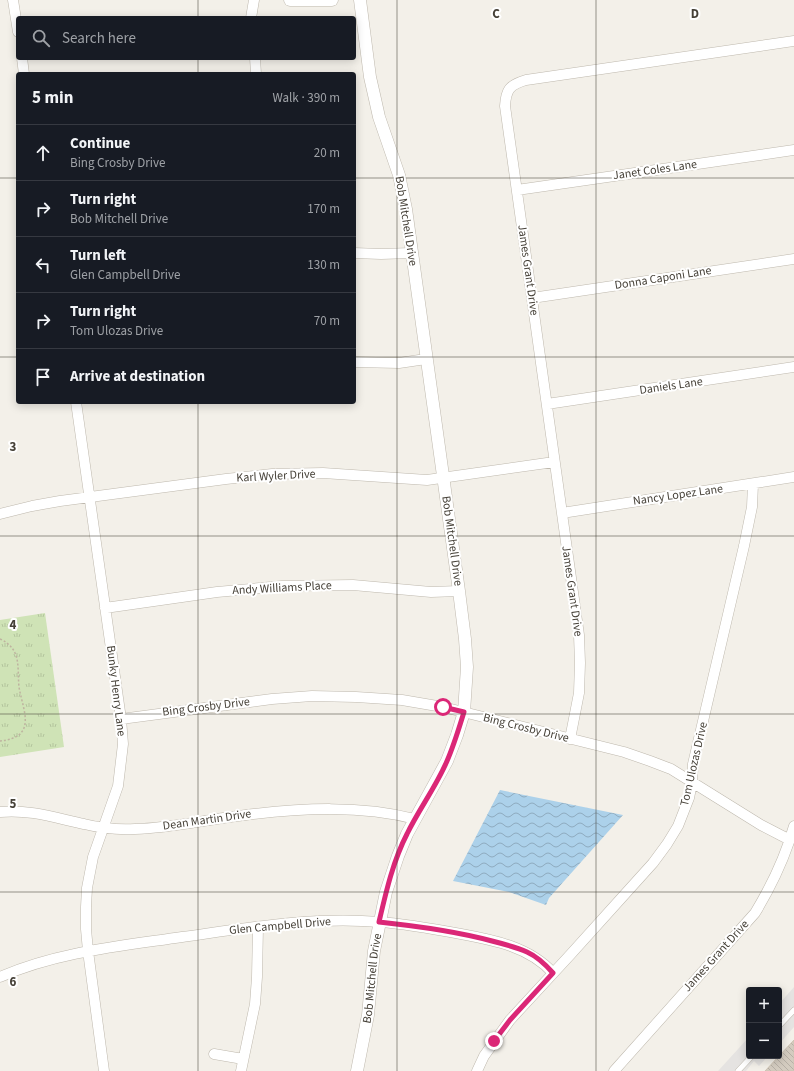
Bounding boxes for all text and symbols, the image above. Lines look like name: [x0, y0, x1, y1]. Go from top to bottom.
text: C: [492, 5, 500, 23]
text: D: [691, 5, 699, 23]
search box: [16, 16, 356, 60]
icon: search: [30, 27, 52, 49]
text: Search here: [62, 28, 136, 49]
text: 5 min: [32, 86, 73, 110]
text: Walk · 390 m: [272, 89, 340, 107]
text: Continue: [70, 133, 130, 154]
icon: ahead: [32, 142, 54, 164]
text: 20 m: [314, 144, 340, 162]
text: Bing Crosby Drive: [70, 154, 165, 172]
street label: Janet Coles Lane: [612, 156, 698, 184]
street label: Bob Mitchell Drive: [391, 175, 421, 267]
text: Turn right: [70, 189, 136, 210]
icon: right: [32, 198, 54, 220]
text: 170 m: [307, 200, 340, 218]
text: Bob Mitchell Drive: [70, 210, 168, 228]
street label: James Grant Drive: [513, 224, 543, 317]
text: Turn left: [70, 245, 126, 266]
icon: left: [32, 254, 54, 276]
text: 130 m: [307, 256, 340, 274]
street label: Donna Caponi Lane: [613, 262, 713, 294]
text: Glen Campbell Drive: [70, 266, 181, 284]
text: Turn right: [70, 301, 136, 322]
icon: right: [32, 310, 54, 332]
text: 70 m: [314, 312, 340, 330]
text: Tom Ulozas Drive: [70, 322, 163, 340]
icon: arrive: [32, 366, 54, 388]
text: Arrive at destination: [70, 366, 205, 387]
street label: Daniels Lane: [638, 373, 704, 399]
text: 3: [10, 438, 17, 456]
street label: Karl Wyler Drive: [236, 465, 316, 487]
street label: Nancy Lopez Lane: [632, 480, 724, 510]
street label: Bob Mitchell Drive: [437, 495, 467, 587]
street label: James Grant Drive: [557, 545, 587, 638]
street label: Andy Williams Place: [232, 577, 332, 599]
text: 4: [10, 616, 17, 634]
street label: Bunky Henry Lane: [102, 645, 130, 737]
street label: Bing Crosby Drive: [161, 693, 251, 721]
route start: [434, 698, 452, 716]
street label: Bing Crosby Drive: [481, 709, 571, 747]
street label: Tom Ulozas Drive: [676, 720, 712, 808]
text: 5: [10, 795, 17, 813]
street label: Dean Martin Drive: [162, 805, 252, 835]
street label: Glen Campbell Drive: [228, 913, 332, 939]
street label: James Grant Drive: [679, 916, 753, 996]
street label: Bob Mitchell Drive: [358, 932, 386, 1025]
text: 6: [10, 973, 17, 991]
map controls: [746, 987, 782, 1059]
button: +: [746, 987, 782, 1023]
button: −: [746, 1023, 782, 1059]
route end: [485, 1032, 503, 1050]

